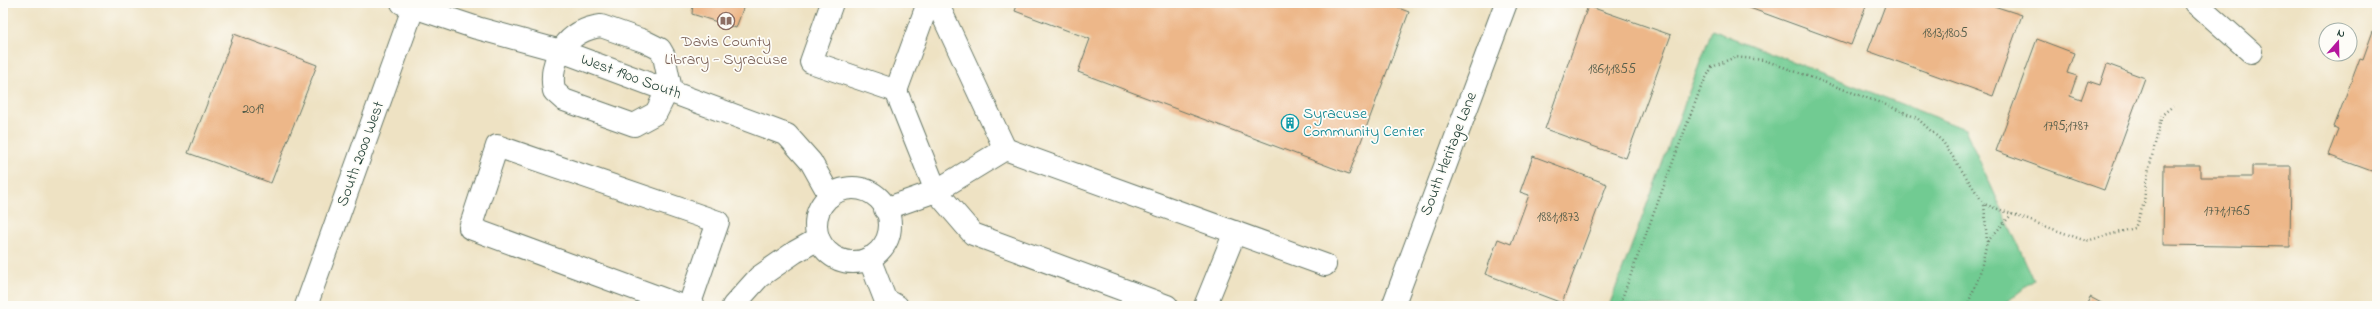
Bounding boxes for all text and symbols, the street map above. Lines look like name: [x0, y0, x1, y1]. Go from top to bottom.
library icon: Davis County Library - Syracuse: [716, 11, 736, 31]
north arrow: [2318, 22, 2358, 62]
house number: 1813;1805: [1922, 23, 1968, 44]
text: N: [2335, 25, 2347, 42]
place label: Davis County Library - Syracuse: [665, 30, 788, 72]
street label: West 1900 South: [577, 48, 685, 106]
house number: 1861;1855: [1588, 59, 1636, 80]
street label: South Heritage Lane: [1414, 88, 1484, 219]
street label: South 2000 West: [331, 97, 391, 210]
house number: 2019: [242, 99, 265, 120]
place label: Syracuse Community Center: [1303, 102, 1424, 144]
building icon: Syracuse Community Center: [1280, 113, 1300, 133]
house number: 1795;1787: [2043, 116, 2089, 137]
house number: 1771;1765: [2204, 201, 2250, 222]
house number: 1881;1873: [1537, 207, 1579, 228]

